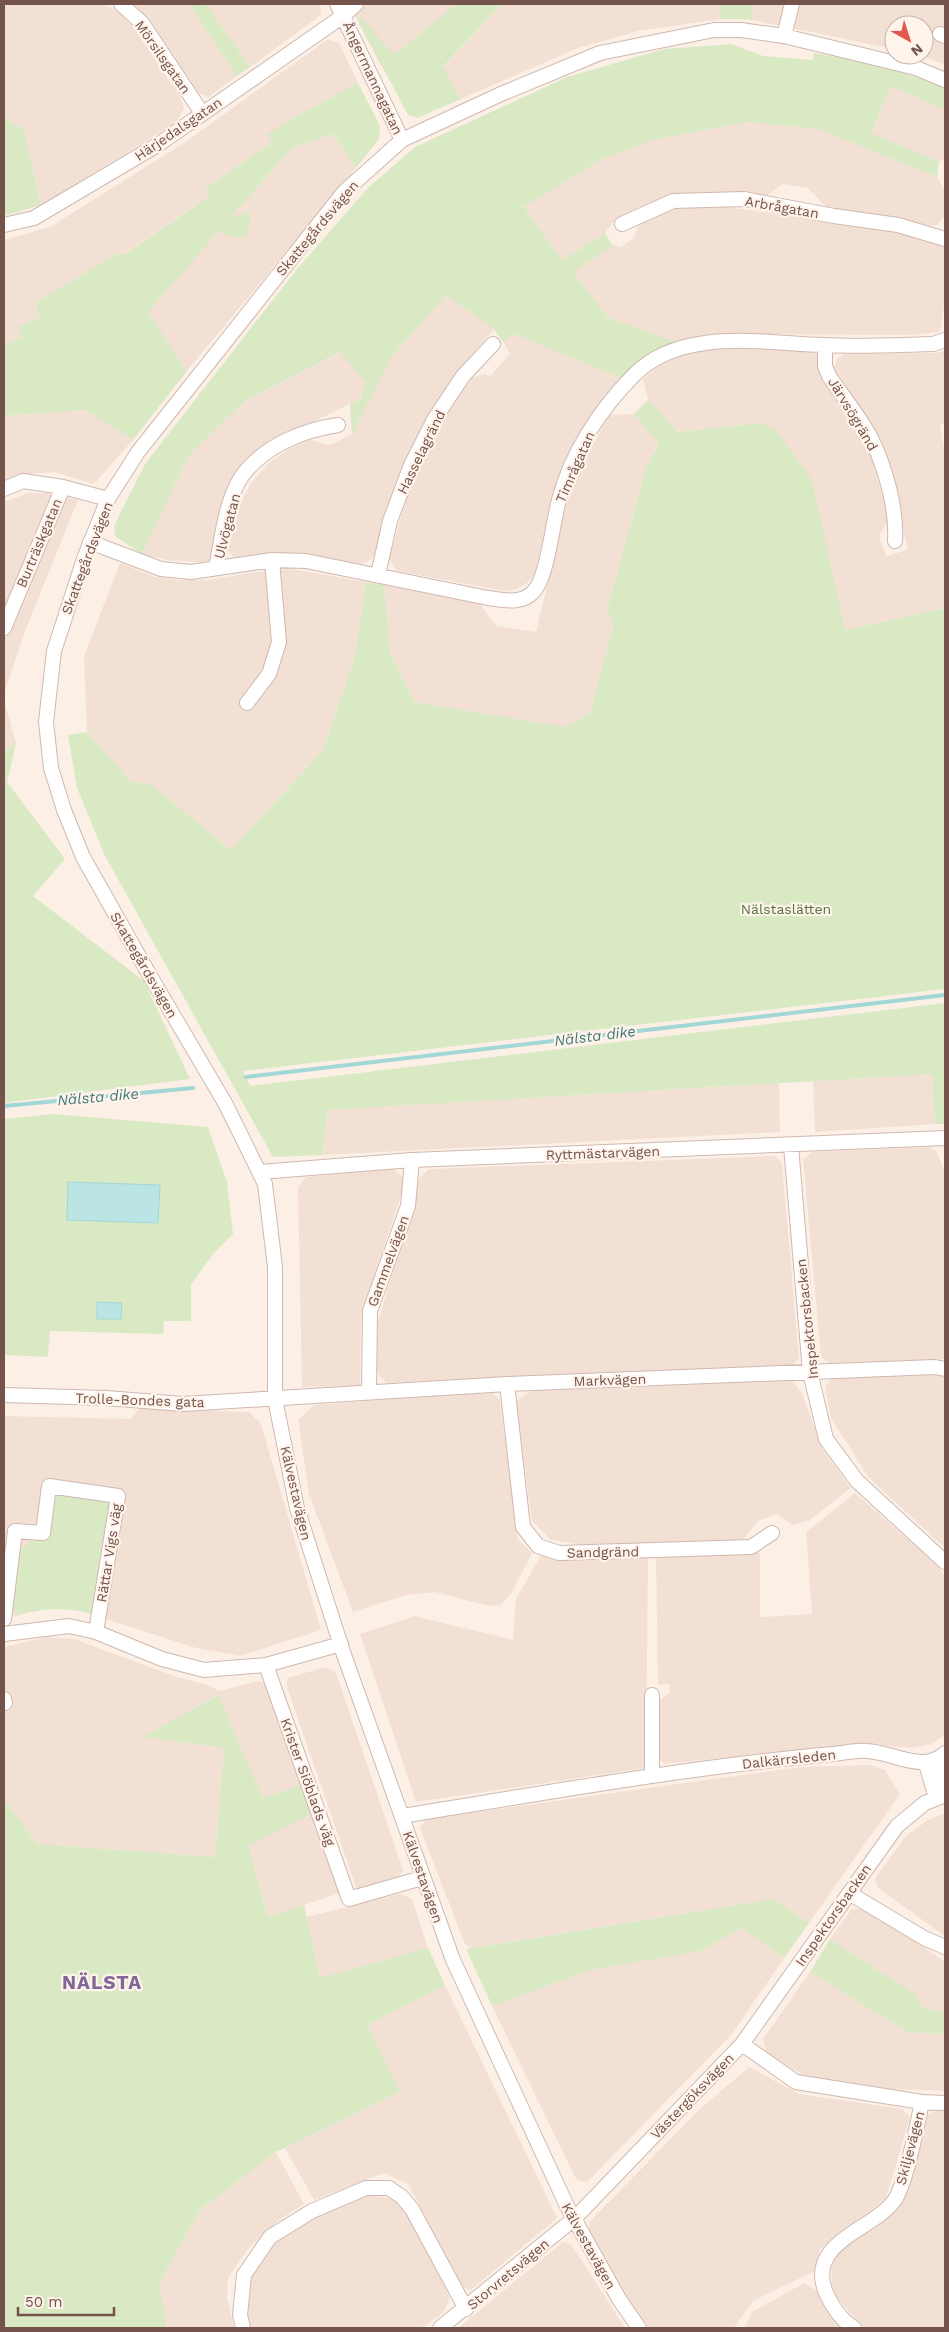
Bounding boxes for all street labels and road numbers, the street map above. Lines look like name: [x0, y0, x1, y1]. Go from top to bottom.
street label: Mörsilsgatan: [132, 17, 194, 97]
street label: Ångermannagatan: [340, 19, 406, 137]
street label: Härjedalsgatan: [131, 94, 225, 164]
street label: Skattegårdsvägen: [273, 177, 361, 279]
street label: Arbrågatan: [744, 193, 820, 221]
street label: Järvsögränd: [825, 375, 881, 453]
street label: Hasselagränd: [394, 407, 448, 497]
street label: Timrågatan: [552, 429, 598, 505]
street label: Ulvögatan: [211, 492, 243, 560]
street label: Burträskgatan: [13, 496, 65, 590]
street label: Skattegårdsvägen: [58, 499, 116, 617]
street label: Skattegårdsvägen: [107, 909, 181, 1021]
street label: Ryttmästarvägen: [546, 1143, 660, 1163]
street label: Gammelvägen: [364, 1213, 412, 1309]
street label: Inspektorsbacken: [793, 1258, 821, 1380]
street label: Markvägen: [573, 1371, 647, 1389]
street label: Trolle-Bondes gata: [75, 1390, 205, 1410]
street label: Kälvestavägen: [277, 1444, 315, 1542]
street label: Rättar Vigs väg: [93, 1502, 125, 1604]
street label: Sandgränd: [567, 1543, 639, 1561]
street label: Krister Siöblads väg: [277, 1716, 339, 1849]
street label: Dalkärrsleden: [741, 1746, 837, 1772]
street label: Kälvestavägen: [400, 1829, 446, 1925]
street label: Inspektorsbacken: [792, 1861, 874, 1969]
street label: Västergöksvägen: [647, 2050, 737, 2142]
street label: Skiljevägen: [892, 2109, 928, 2187]
street label: Kälvestavägen: [559, 2200, 619, 2292]
street label: Storvretsvägen: [464, 2235, 552, 2313]

